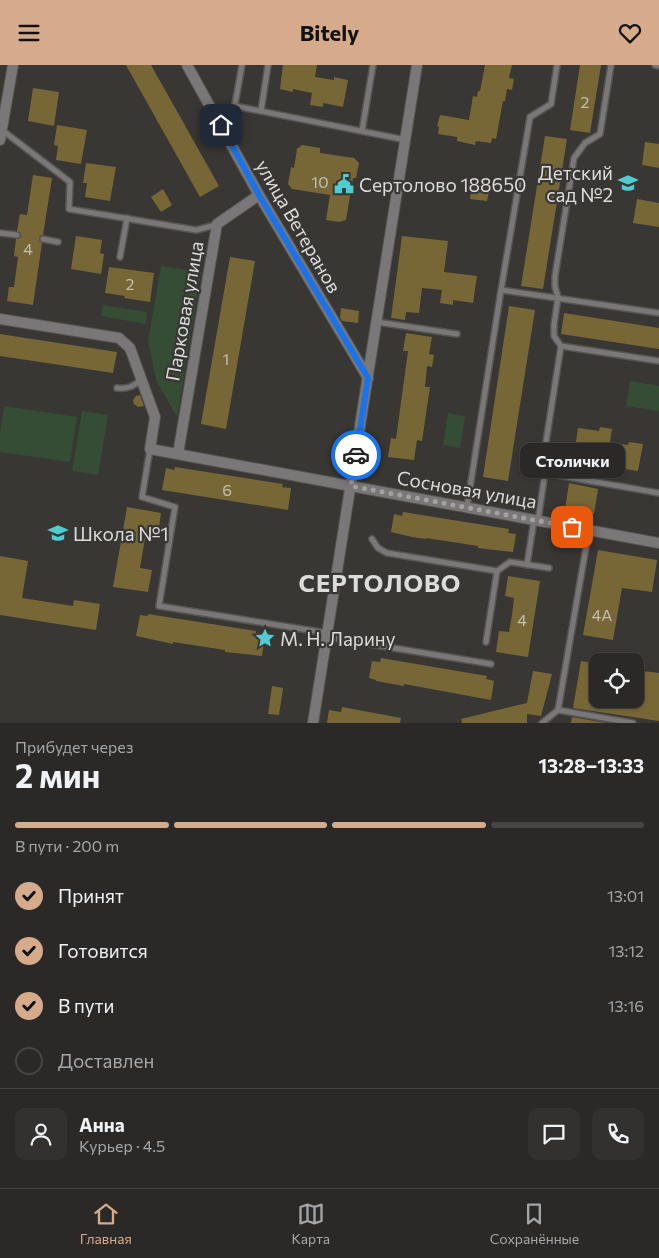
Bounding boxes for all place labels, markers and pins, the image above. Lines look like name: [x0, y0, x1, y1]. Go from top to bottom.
pin: [200, 104, 242, 146]
place label: Детский сад №2: [538, 161, 613, 206]
school or university icon: Детский сад №2: [617, 172, 639, 194]
public building icon: Сертолово 188650: [333, 173, 355, 195]
place label: Сертолово 188650: [359, 173, 526, 196]
callout: Столички: [520, 442, 624, 477]
pin: [551, 506, 593, 548]
school or university icon: Школа №1: [47, 522, 69, 544]
place label: Школа №1: [73, 522, 169, 545]
place icon: М. Н. Ларину: [254, 627, 276, 649]
place label: М. Н. Ларину: [280, 627, 396, 650]

